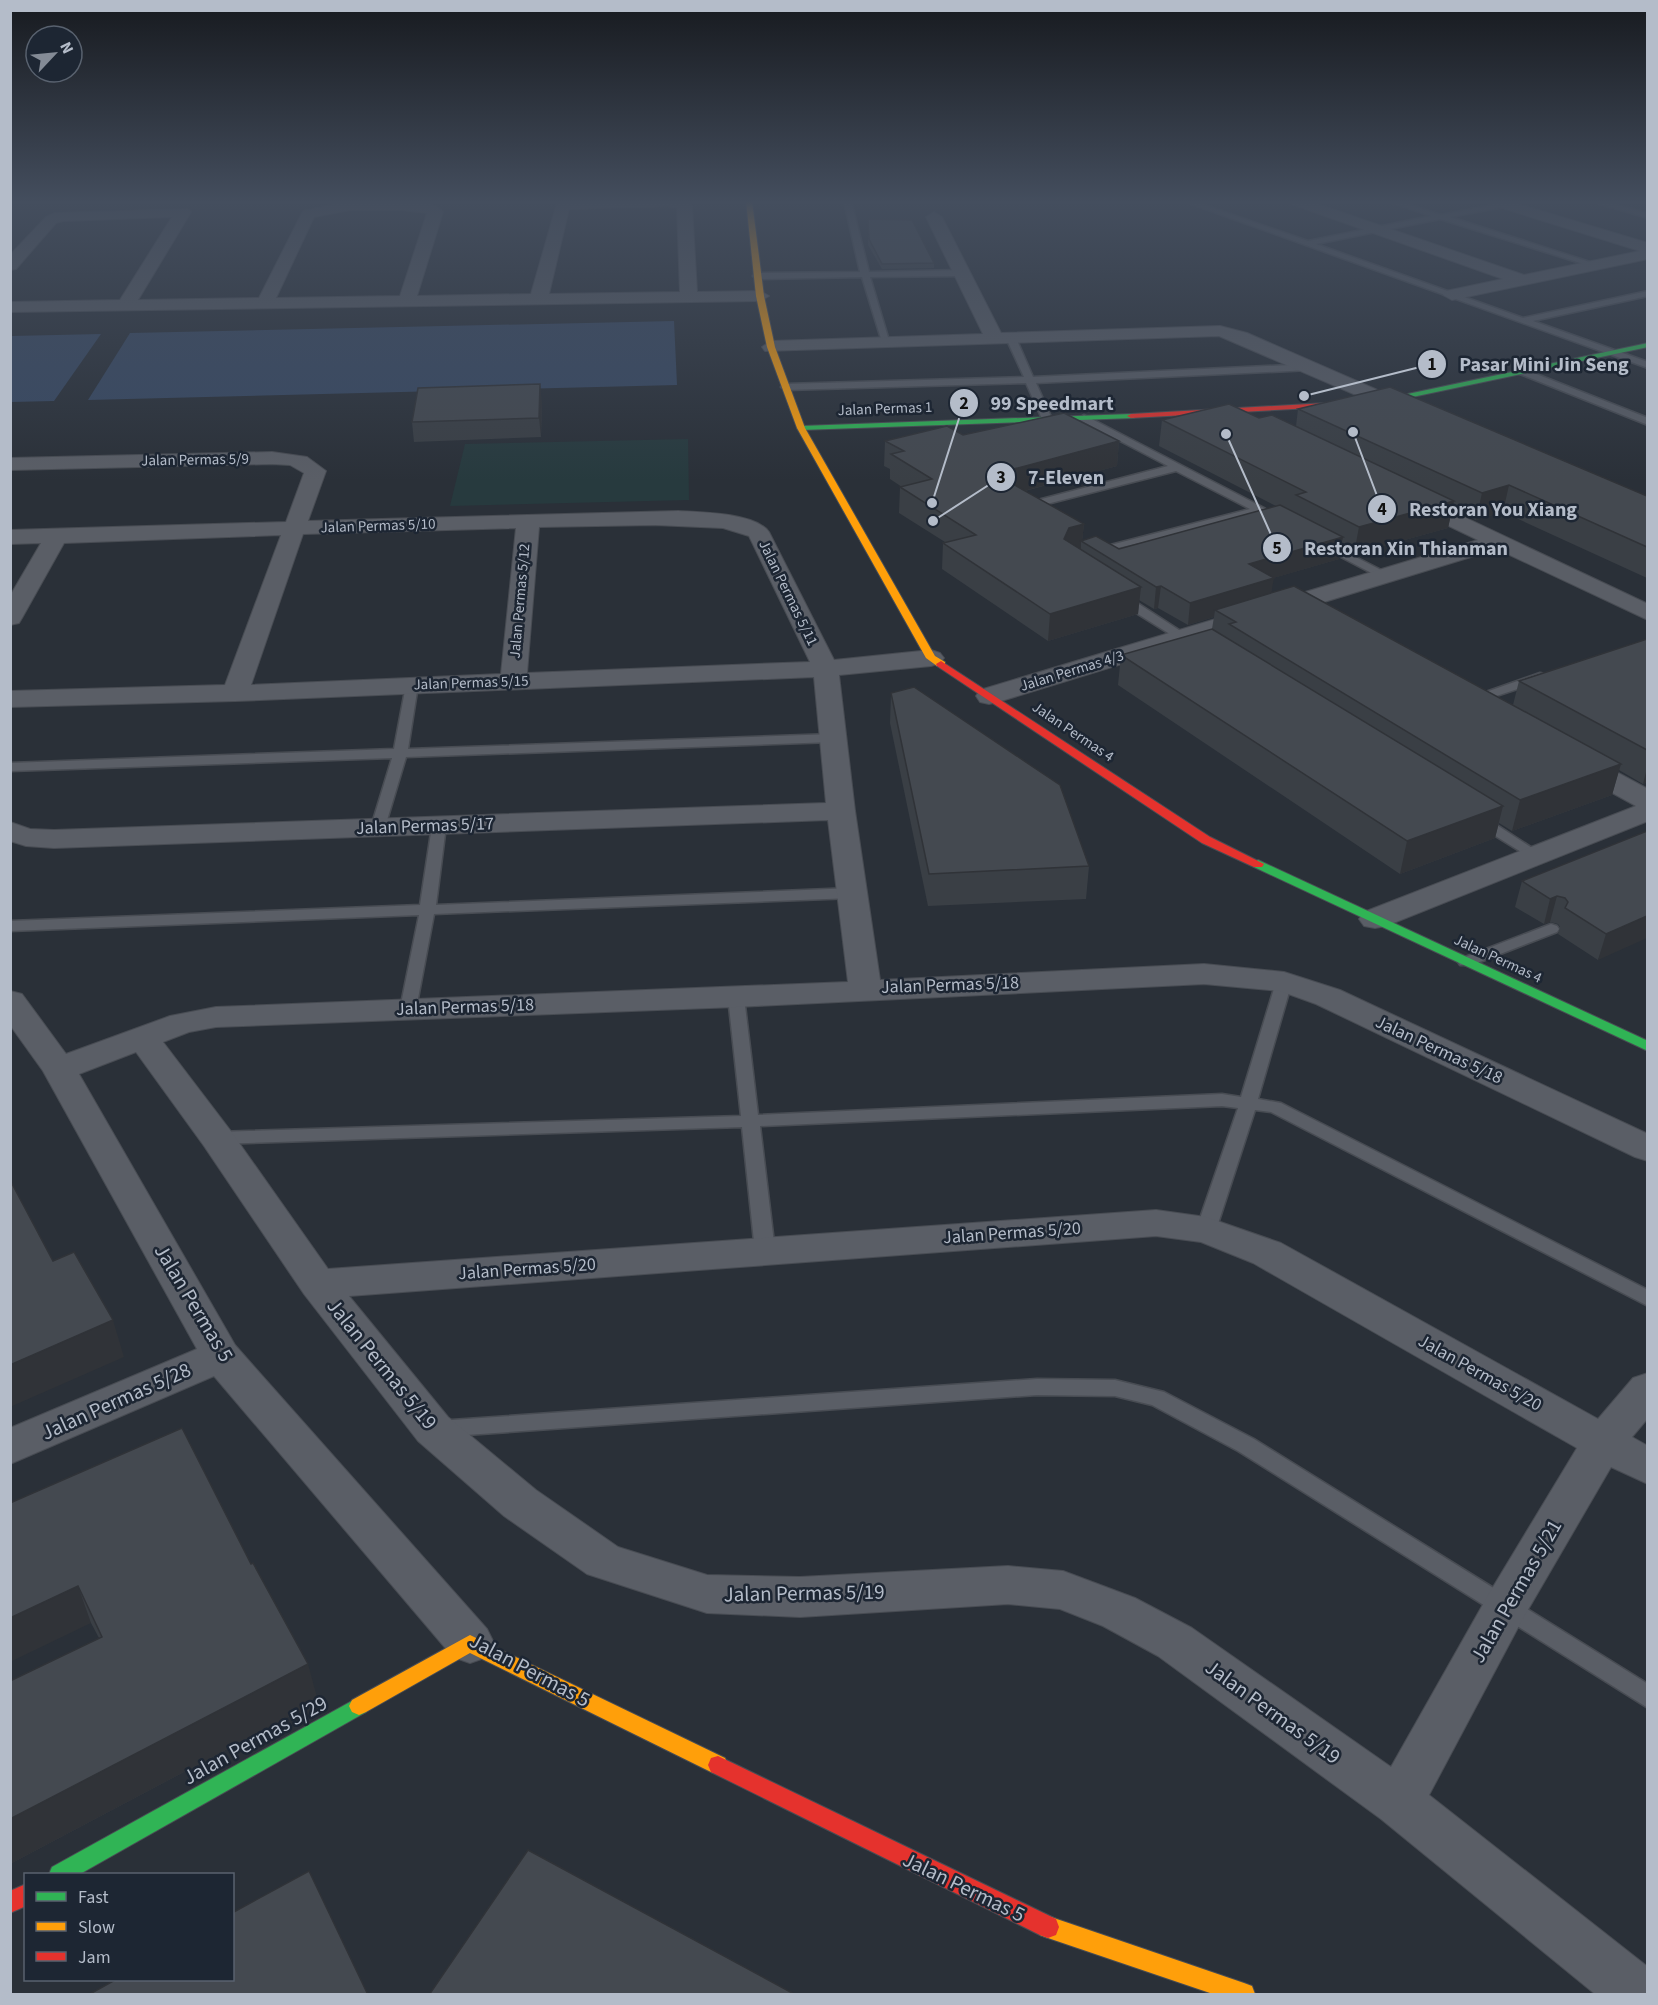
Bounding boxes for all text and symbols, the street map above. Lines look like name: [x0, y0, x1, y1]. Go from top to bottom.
north arrow: [24, 24, 84, 84]
text: N: [54, 38, 79, 57]
callout: Pasar Mini Jin Seng: [1417, 345, 1641, 383]
text: Pasar Mini Jin Seng: [1459, 351, 1629, 379]
text: 1: [1427, 352, 1437, 377]
callout: 99 Speedmart: [949, 384, 1126, 422]
text: 99 Speedmart: [990, 390, 1114, 418]
text: 2: [959, 391, 969, 416]
street label: Jalan Permas 1: [837, 397, 933, 421]
street label: Jalan Permas 5/9: [141, 449, 249, 471]
callout: 7-Eleven: [986, 458, 1116, 496]
text: 7-Eleven: [1028, 464, 1104, 492]
text: 3: [996, 465, 1006, 490]
callout: Restoran You Xiang: [1367, 490, 1589, 528]
text: Restoran You Xiang: [1409, 496, 1577, 524]
text: 4: [1377, 497, 1387, 522]
street label: Jalan Permas 5/10: [320, 513, 436, 539]
callout: Restoran Xin Thianman: [1262, 529, 1520, 567]
text: Restoran Xin Thianman: [1304, 535, 1508, 563]
text: 5: [1272, 536, 1282, 561]
street label: Jalan Permas 5/11: [753, 537, 823, 649]
street label: Jalan Permas 5/12: [505, 543, 535, 659]
street label: Jalan Permas 4/3: [1017, 645, 1127, 697]
street label: Jalan Permas 5/15: [413, 670, 529, 696]
street label: Jalan Permas 4: [1028, 697, 1119, 768]
street label: Jalan Permas 5/17: [356, 811, 494, 841]
street label: Jalan Permas 4: [1451, 929, 1546, 989]
street label: Jalan Permas 5/18: [881, 970, 1019, 1000]
street label: Jalan Permas 5/18: [396, 992, 534, 1022]
street label: Jalan Permas 5/18: [1371, 1010, 1507, 1091]
street label: Jalan Permas 5/20: [942, 1216, 1082, 1250]
street label: Jalan Permas 5: [147, 1238, 241, 1368]
street label: Jalan Permas 5/20: [457, 1252, 597, 1286]
street label: Jalan Permas 5/19: [320, 1292, 444, 1436]
street label: Jalan Permas 5/20: [1414, 1329, 1546, 1417]
street label: Jalan Permas 5/28: [36, 1355, 196, 1447]
street label: Jalan Permas 5/21: [1463, 1514, 1569, 1668]
street label: Jalan Permas 5/19: [723, 1577, 885, 1609]
street label: Jalan Permas 5: [464, 1626, 596, 1714]
street label: Jalan Permas 5/19: [1199, 1653, 1347, 1771]
street label: Jalan Permas 5/29: [177, 1688, 333, 1792]
street label: Jalan Permas 5: [898, 1844, 1030, 1930]
legend: [24, 1873, 234, 1981]
text: Fast: [78, 1885, 109, 1910]
text: Slow: [78, 1915, 115, 1940]
text: Jam: [78, 1945, 111, 1970]

